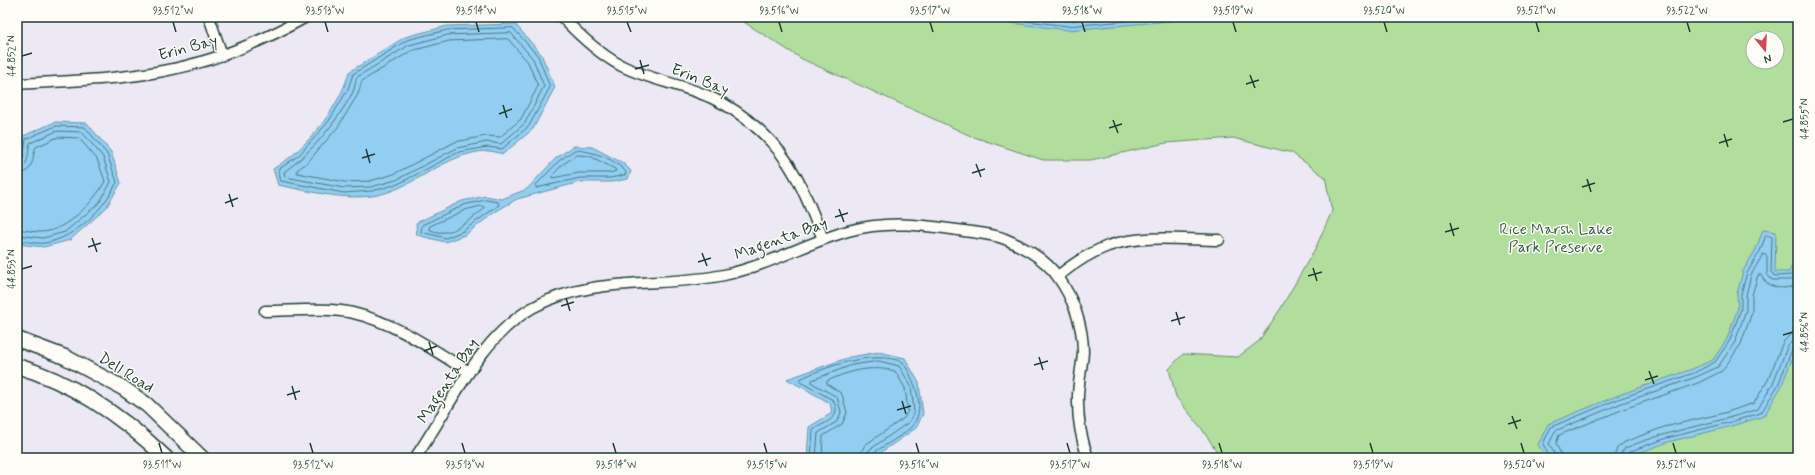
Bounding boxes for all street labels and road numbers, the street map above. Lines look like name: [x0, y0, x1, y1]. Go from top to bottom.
street label: Erin Bay: [156, 30, 220, 66]
street label: Erin Bay: [668, 59, 732, 101]
street label: Magenta Bay: [732, 212, 831, 266]
street label: Magenta Bay: [413, 334, 484, 428]
street label: Dell Road: [94, 348, 158, 398]

